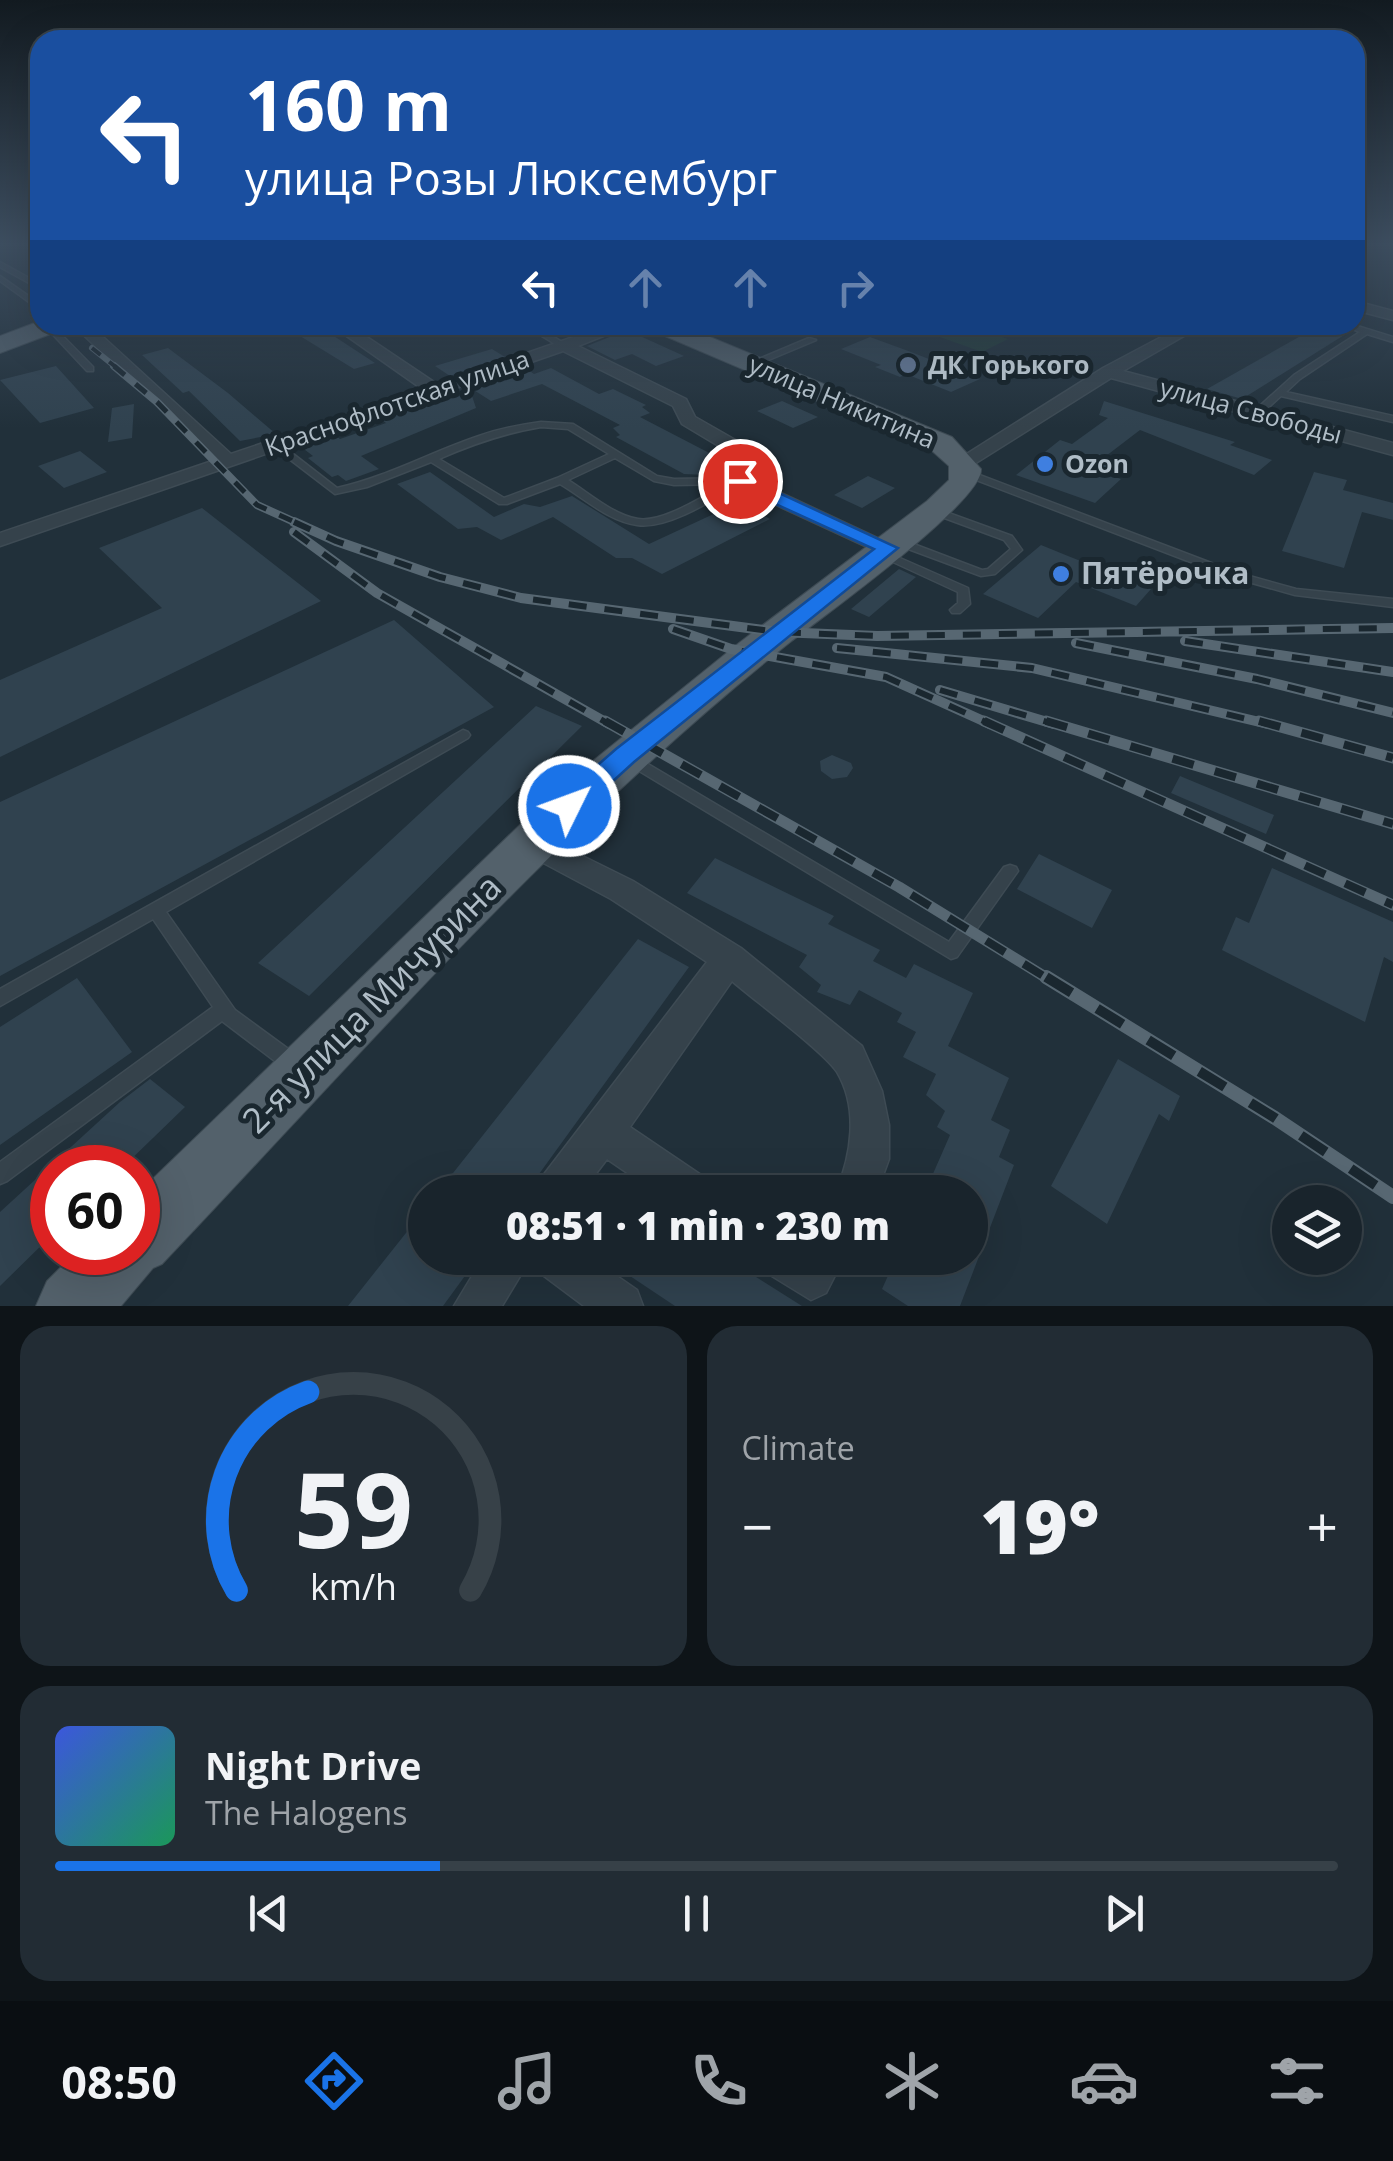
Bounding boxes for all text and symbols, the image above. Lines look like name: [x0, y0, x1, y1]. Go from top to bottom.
text: 160 m: [245, 56, 452, 152]
icon: left: [80, 70, 210, 200]
text: улица Розы Люксембург: [245, 147, 777, 208]
icon: left: [513, 260, 568, 315]
icon: ahead: [618, 260, 673, 315]
icon: ahead: [723, 260, 778, 315]
icon: right: [828, 260, 883, 315]
street label: Краснофлотская улица: [260, 341, 533, 463]
street label: улица Никитина: [744, 346, 941, 456]
place label: ДК Горького: [928, 347, 1089, 381]
marker: ДК Горького: [897, 354, 919, 376]
street label: улица Свободы: [1156, 369, 1346, 451]
pin: [698, 439, 783, 524]
place label: Ozon: [1065, 446, 1129, 480]
marker: Ozon: [1034, 453, 1056, 475]
icon: arrive: [713, 454, 768, 509]
place label: Пятёрочка: [1081, 552, 1249, 593]
marker: Пятёрочка: [1050, 563, 1072, 585]
position arrow: [517, 754, 621, 858]
street label: 2-я улица Мичурина: [231, 863, 511, 1143]
speed limit sign: 60: [30, 1145, 160, 1275]
map controls: [1272, 1185, 1362, 1275]
button: layers: [1272, 1185, 1362, 1275]
text: 08:51 · 1 min · 230 m: [506, 1199, 890, 1251]
text: Climate: [742, 1426, 855, 1469]
text: 59: [294, 1437, 413, 1578]
text: 19°: [980, 1474, 1100, 1576]
text: −: [742, 1488, 773, 1563]
text: +: [1307, 1488, 1338, 1563]
text: km/h: [310, 1562, 397, 1610]
text: Night Drive: [205, 1739, 421, 1791]
text: The Halogens: [205, 1791, 407, 1834]
icon: previous: [241, 1886, 296, 1941]
icon: pause: [669, 1886, 724, 1941]
icon: next: [1097, 1886, 1152, 1941]
icon: directions: [299, 2046, 369, 2116]
icon: music: [492, 2046, 562, 2116]
icon: phone: [684, 2046, 754, 2116]
icon: climate: [877, 2046, 947, 2116]
icon: car: [1069, 2046, 1139, 2116]
icon: filters: [1262, 2046, 1332, 2116]
text: 08:50: [61, 2051, 177, 2112]

